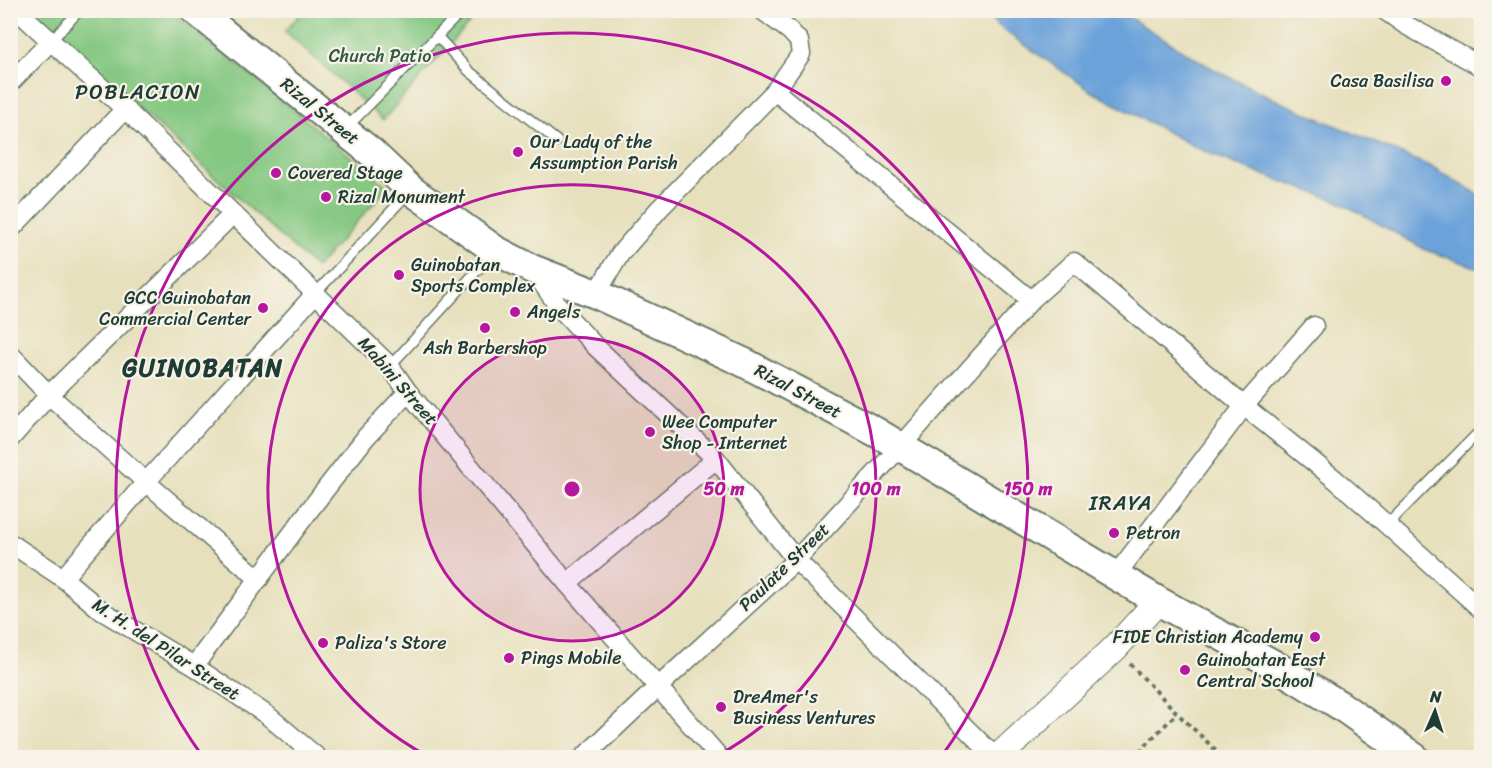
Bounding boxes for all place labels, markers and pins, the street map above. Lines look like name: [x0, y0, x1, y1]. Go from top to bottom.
place label: Casa Basilisa: [1331, 65, 1434, 97]
marker: Casa Basilisa: [1439, 74, 1453, 88]
place label: Our Lady of the Assumption Parish: [529, 126, 678, 179]
marker: Our Lady of the Assumption Parish: [511, 145, 525, 159]
place label: Covered Stage: [288, 157, 403, 189]
marker: Covered Stage: [269, 166, 283, 180]
place label: Rizal Monument: [338, 181, 466, 213]
marker: Rizal Monument: [319, 190, 333, 204]
place label: Guinobatan Sports Complex: [411, 249, 536, 302]
marker: Guinobatan Sports Complex: [392, 268, 406, 282]
place label: GCC Guinobatan Commercial Center: [99, 282, 253, 335]
place label: Angels: [526, 296, 581, 328]
marker: GCC Guinobatan Commercial Center: [256, 301, 270, 315]
marker: Angels: [508, 305, 522, 319]
marker: Ash Barbershop: [478, 321, 492, 335]
place label: Ash Barbershop: [422, 332, 547, 364]
place label: Wee Computer Shop - Internet: [662, 406, 788, 459]
marker: Wee Computer Shop - Internet: [643, 425, 657, 439]
centre of rings: [562, 479, 582, 499]
place label: Petron: [1126, 517, 1181, 549]
marker: Petron: [1107, 526, 1121, 540]
place label: FIDE Christian Academy: [1113, 621, 1304, 653]
place label: Paliza's Store: [335, 627, 446, 659]
marker: FIDE Christian Academy: [1308, 630, 1322, 644]
marker: Paliza's Store: [316, 636, 330, 650]
place label: Pings Mobile: [521, 642, 622, 674]
place label: Guinobatan East Central School: [1197, 644, 1326, 697]
marker: Pings Mobile: [502, 651, 516, 665]
marker: Guinobatan East Central School: [1178, 663, 1192, 677]
place label: DreAmer's Business Ventures: [733, 681, 876, 734]
marker: DreAmer's Business Ventures: [714, 700, 728, 714]

